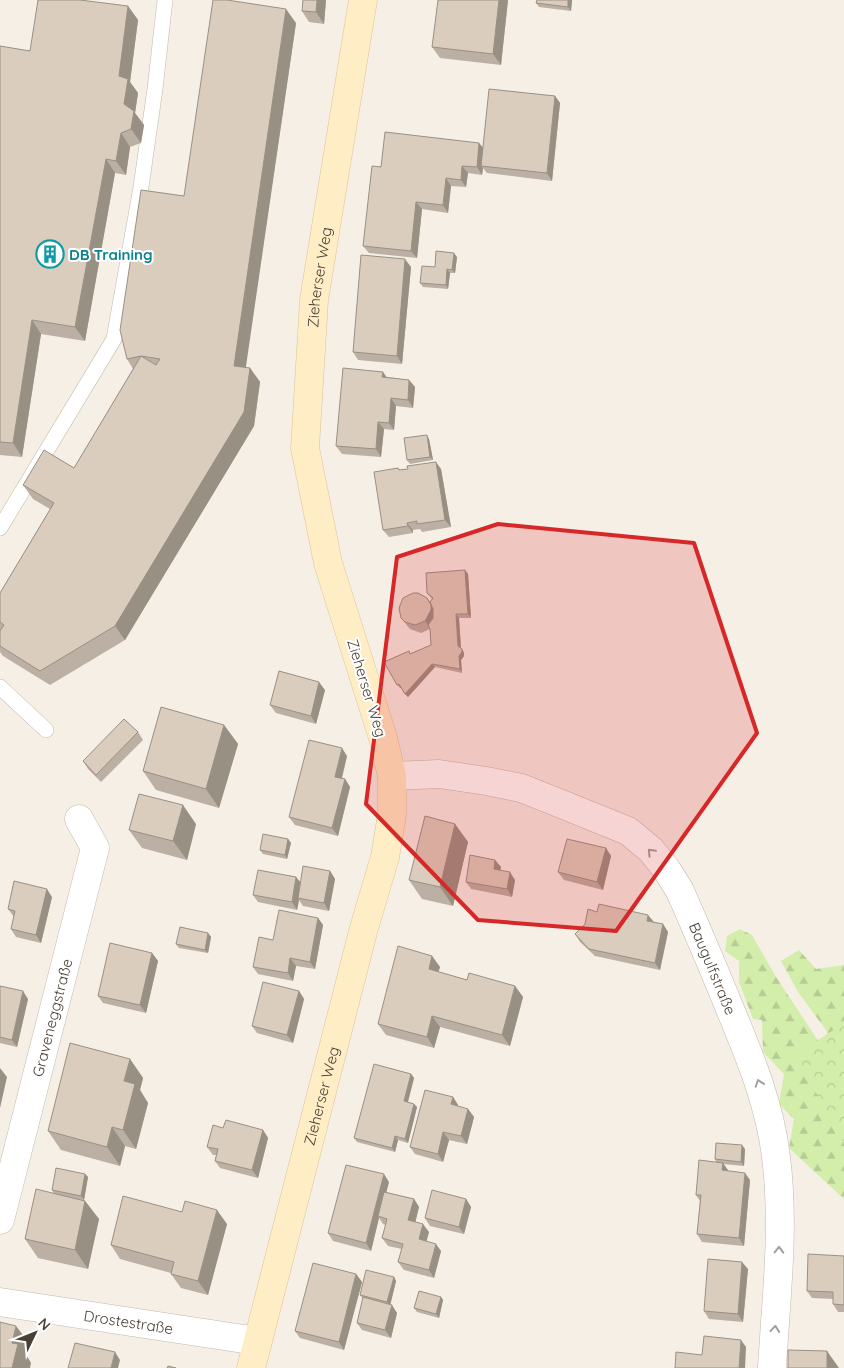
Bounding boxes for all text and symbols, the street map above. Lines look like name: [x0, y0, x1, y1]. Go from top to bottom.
street label: Zieherser Weg: [303, 226, 335, 328]
building icon: DB Training: [35, 239, 65, 269]
place label: DB Training: [69, 245, 153, 264]
street label: Zieherser Weg: [343, 637, 391, 739]
one-way arrow: [648, 848, 657, 857]
street label: Baugulfstraße: [685, 919, 741, 1017]
street label: Graveneggstraße: [27, 956, 76, 1079]
street label: Zieherser Weg: [299, 1044, 343, 1147]
one-way arrow: [755, 1080, 765, 1088]
one-way arrow: [774, 1246, 784, 1254]
street label: Drostestraße: [82, 1305, 175, 1338]
north arrow: [10, 1308, 60, 1358]
text: N: [34, 1314, 55, 1334]
one-way arrow: [769, 1325, 780, 1333]

